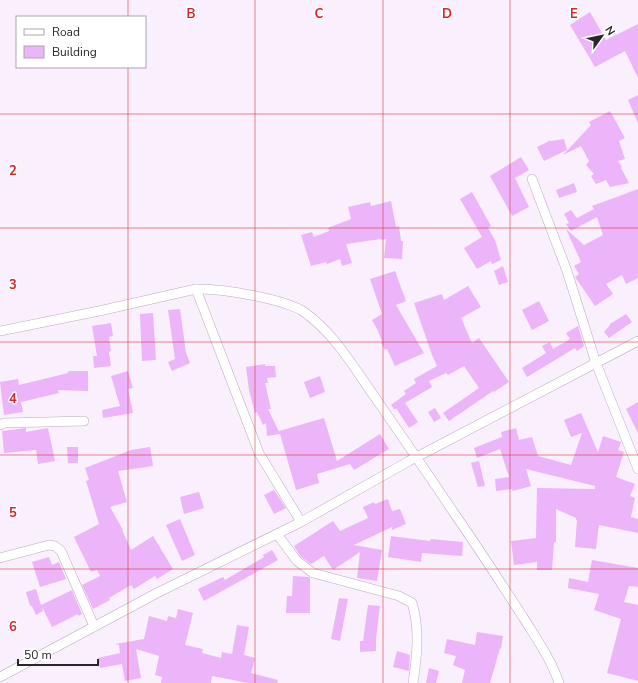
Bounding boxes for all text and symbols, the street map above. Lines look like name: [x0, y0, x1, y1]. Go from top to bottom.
text: B: [187, 5, 196, 23]
text: C: [315, 5, 324, 23]
text: D: [442, 5, 452, 23]
text: E: [570, 5, 578, 23]
legend: [16, 16, 146, 68]
north arrow: [582, 16, 622, 56]
text: N: [601, 23, 618, 38]
text: Road: [52, 24, 80, 40]
text: Building: [52, 44, 97, 60]
text: 2: [9, 162, 17, 180]
text: 3: [9, 276, 17, 294]
text: 4: [9, 390, 17, 408]
text: 5: [9, 504, 17, 522]
text: 6: [9, 618, 17, 636]
scale bar: [18, 641, 98, 667]
text: 50 m: [24, 647, 52, 663]

